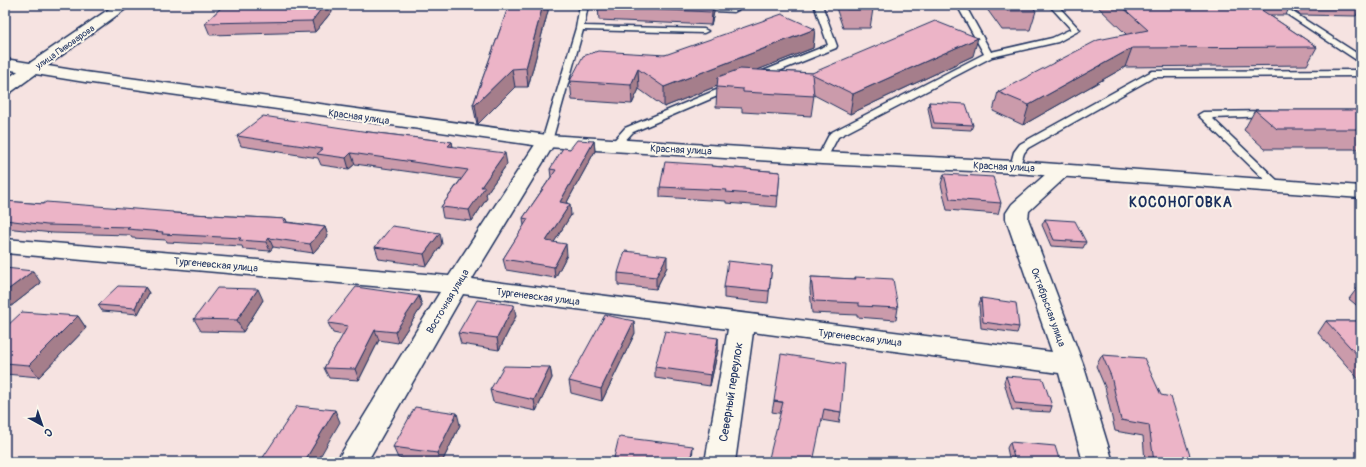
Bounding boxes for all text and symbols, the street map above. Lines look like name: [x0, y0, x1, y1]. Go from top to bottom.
street label: улица Пивоварова: [33, 23, 97, 72]
street label: Красная улица: [328, 107, 391, 127]
street label: Красная улица: [650, 142, 712, 158]
street label: Красная улица: [973, 159, 1035, 175]
district label: КОСОНОГОВКА: [1129, 194, 1233, 211]
street label: Тургеневская улица: [173, 255, 259, 275]
street label: Октябрьская улица: [1028, 266, 1068, 349]
street label: Восточная улица: [424, 267, 472, 336]
street label: Тургеневская улица: [495, 286, 581, 308]
street label: Тургеневская улица: [817, 327, 903, 349]
street label: Северный переулок: [716, 341, 747, 443]
north arrow: [22, 405, 62, 445]
text: С: [41, 425, 55, 440]

